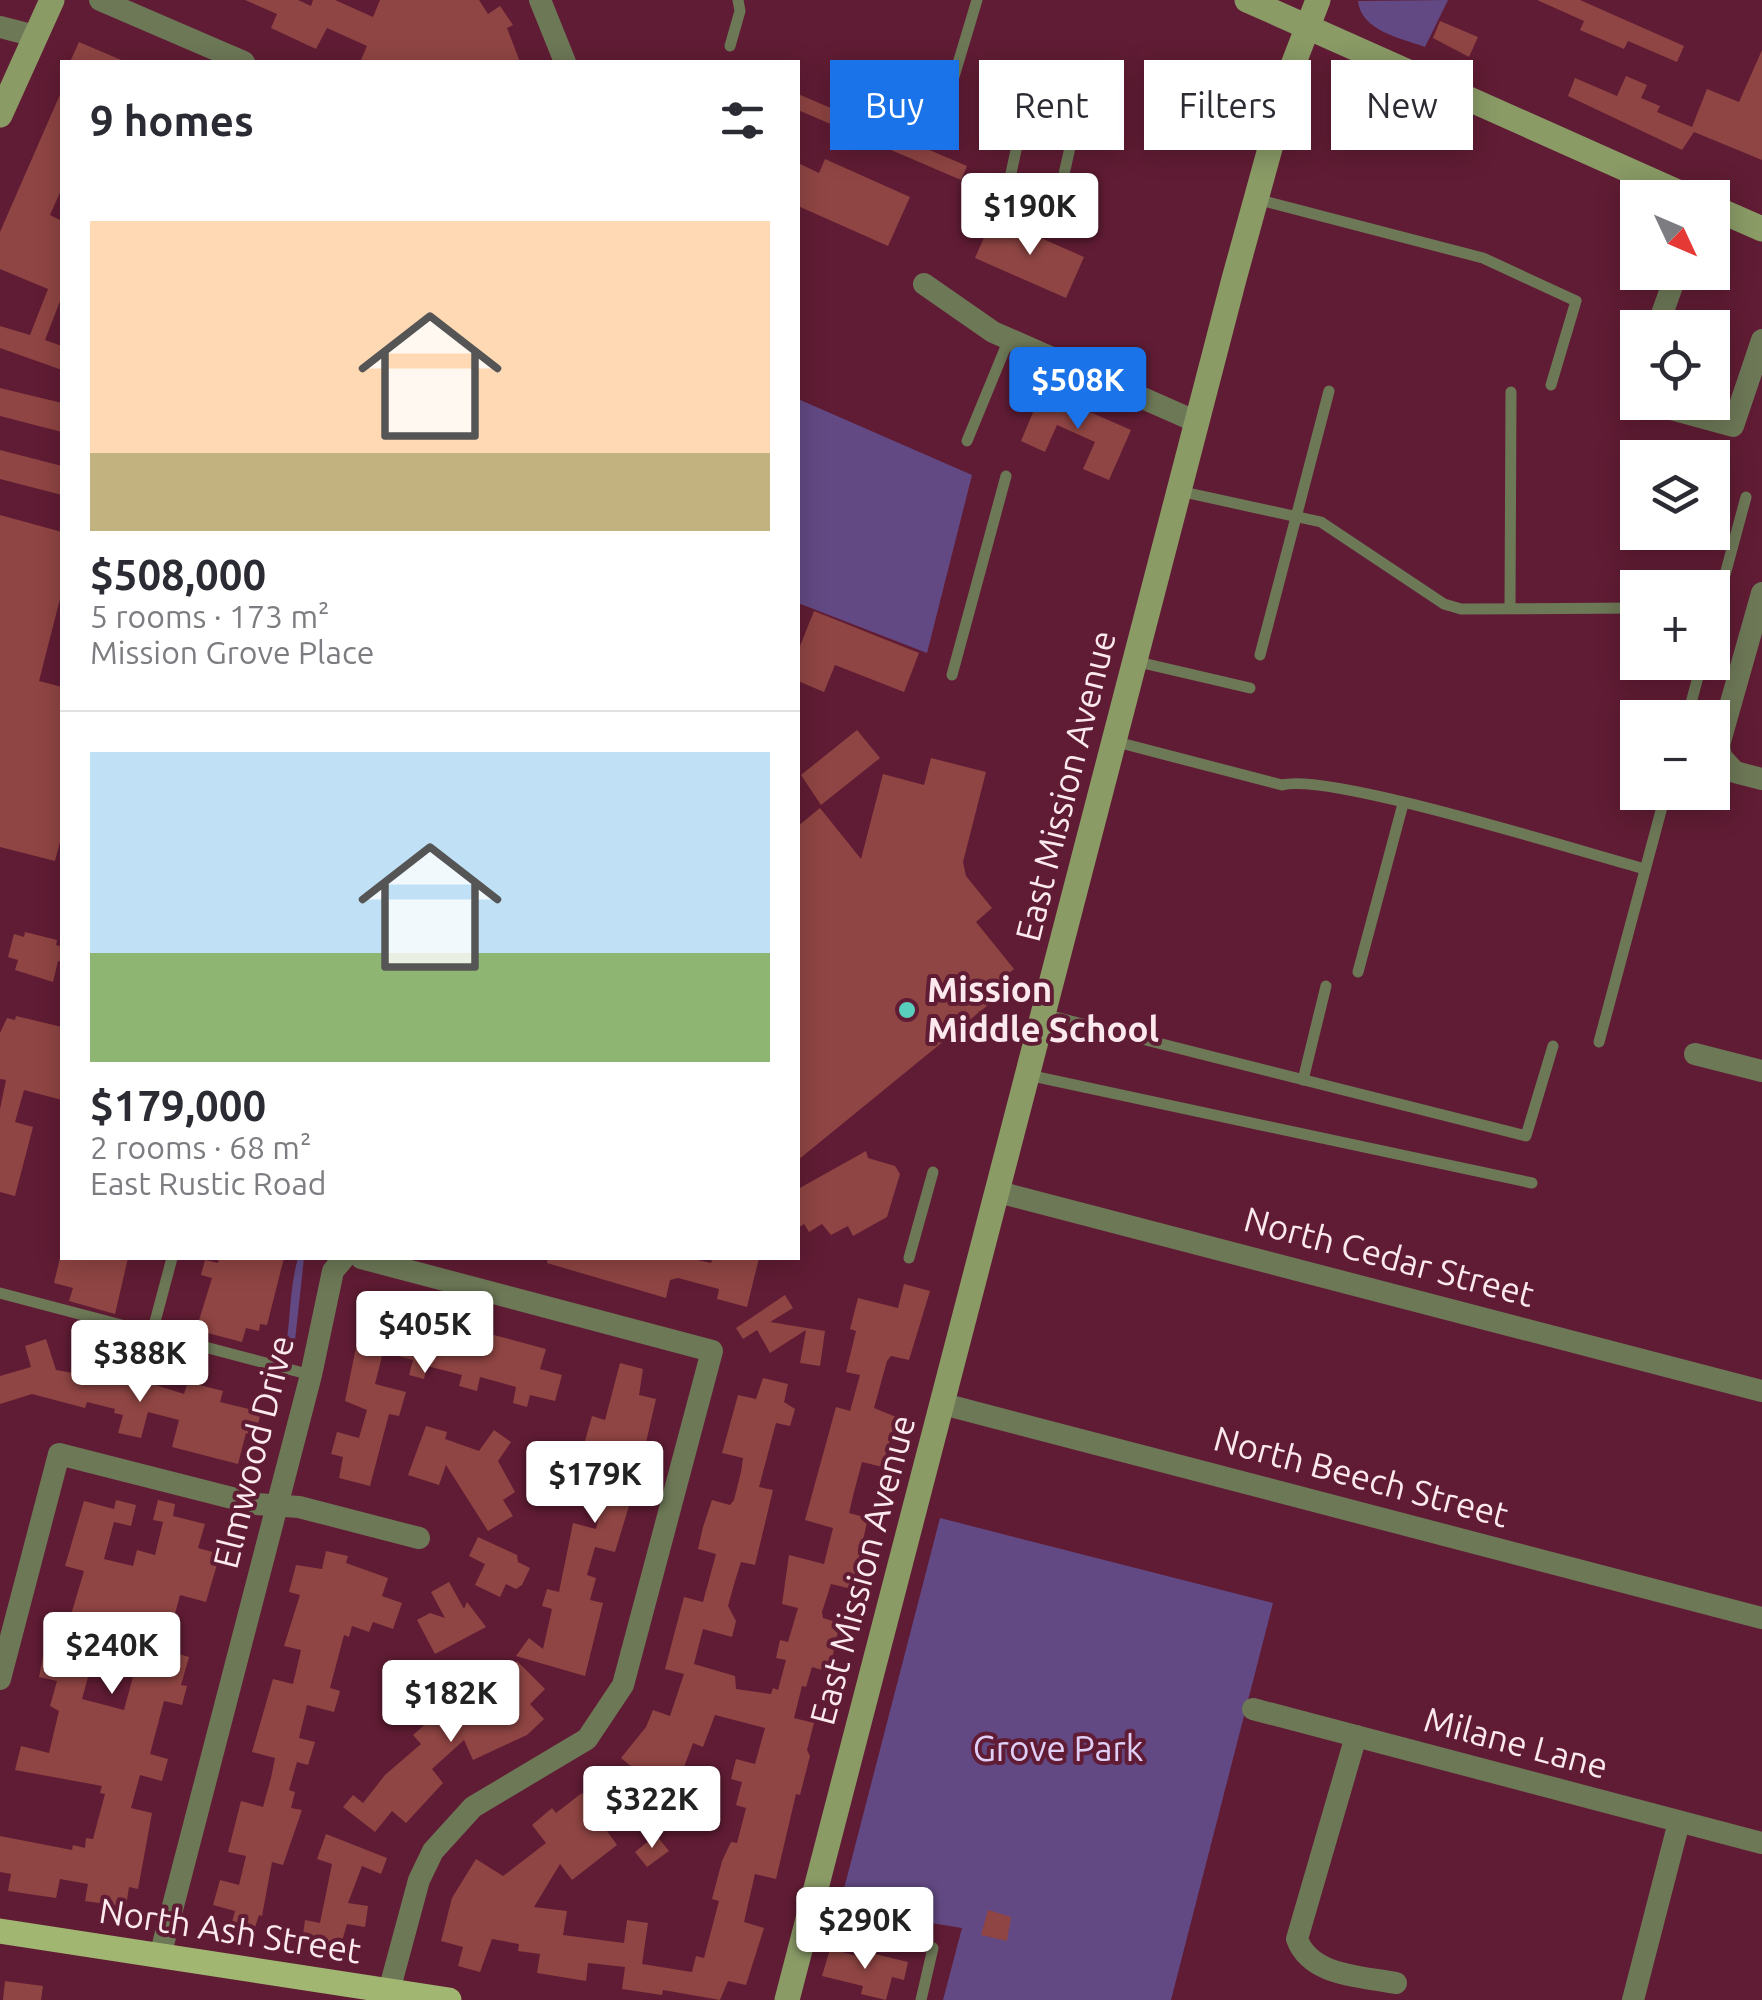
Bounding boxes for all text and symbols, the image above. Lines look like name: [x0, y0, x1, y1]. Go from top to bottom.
chip: Buy: [830, 60, 959, 150]
chip: Rent: [979, 60, 1124, 150]
chip: Filters: [1144, 60, 1311, 150]
chip: New: [1331, 60, 1473, 150]
icon: filters: [715, 93, 770, 148]
text: 9 homes: [90, 97, 254, 144]
pin: $190K: [960, 173, 1100, 258]
north arrow: [1620, 180, 1730, 290]
map controls: [1620, 180, 1730, 810]
text: $190K: [983, 187, 1077, 223]
icon: home: [340, 286, 520, 466]
button: locate: [1620, 310, 1730, 420]
pin: $508K: [1008, 347, 1148, 432]
text: $508K: [1031, 361, 1125, 397]
button: layers: [1620, 440, 1730, 550]
text: $508,000: [90, 551, 266, 598]
button: +: [1620, 570, 1730, 680]
text: 5 rooms · 173 m²: [90, 598, 330, 634]
street label: East Mission Avenue: [1007, 626, 1123, 945]
text: Mission Grove Place: [90, 634, 374, 670]
button: −: [1620, 700, 1730, 810]
icon: home: [340, 817, 520, 997]
place label: Mission Middle School: [927, 969, 1159, 1049]
marker: Mission Middle School: [896, 999, 918, 1021]
text: $179,000: [90, 1082, 266, 1129]
text: 2 rooms · 68 m²: [90, 1129, 311, 1165]
text: East Rustic Road: [90, 1165, 327, 1201]
street label: North Cedar Street: [1240, 1198, 1539, 1314]
pin: $405K: [355, 1291, 495, 1376]
text: $405K: [378, 1305, 472, 1341]
pin: $388K: [70, 1320, 210, 1405]
street label: Elmwood Drive: [205, 1331, 301, 1572]
text: $388K: [93, 1334, 187, 1370]
street label: East Mission Avenue: [801, 1411, 923, 1729]
street label: North Beech Street: [1210, 1417, 1513, 1535]
pin: $179K: [525, 1441, 665, 1526]
text: $179K: [548, 1455, 642, 1491]
pin: $240K: [42, 1612, 182, 1697]
text: $240K: [65, 1626, 159, 1662]
pin: $182K: [381, 1660, 521, 1745]
text: $182K: [404, 1674, 498, 1710]
street label: Milane Lane: [1420, 1698, 1613, 1786]
park label: Grove Park: [973, 1728, 1144, 1768]
pin: $322K: [582, 1766, 722, 1851]
text: $322K: [605, 1780, 699, 1816]
pin: $290K: [795, 1887, 935, 1972]
street label: North Ash Street: [96, 1890, 364, 1971]
text: $290K: [818, 1901, 912, 1937]

